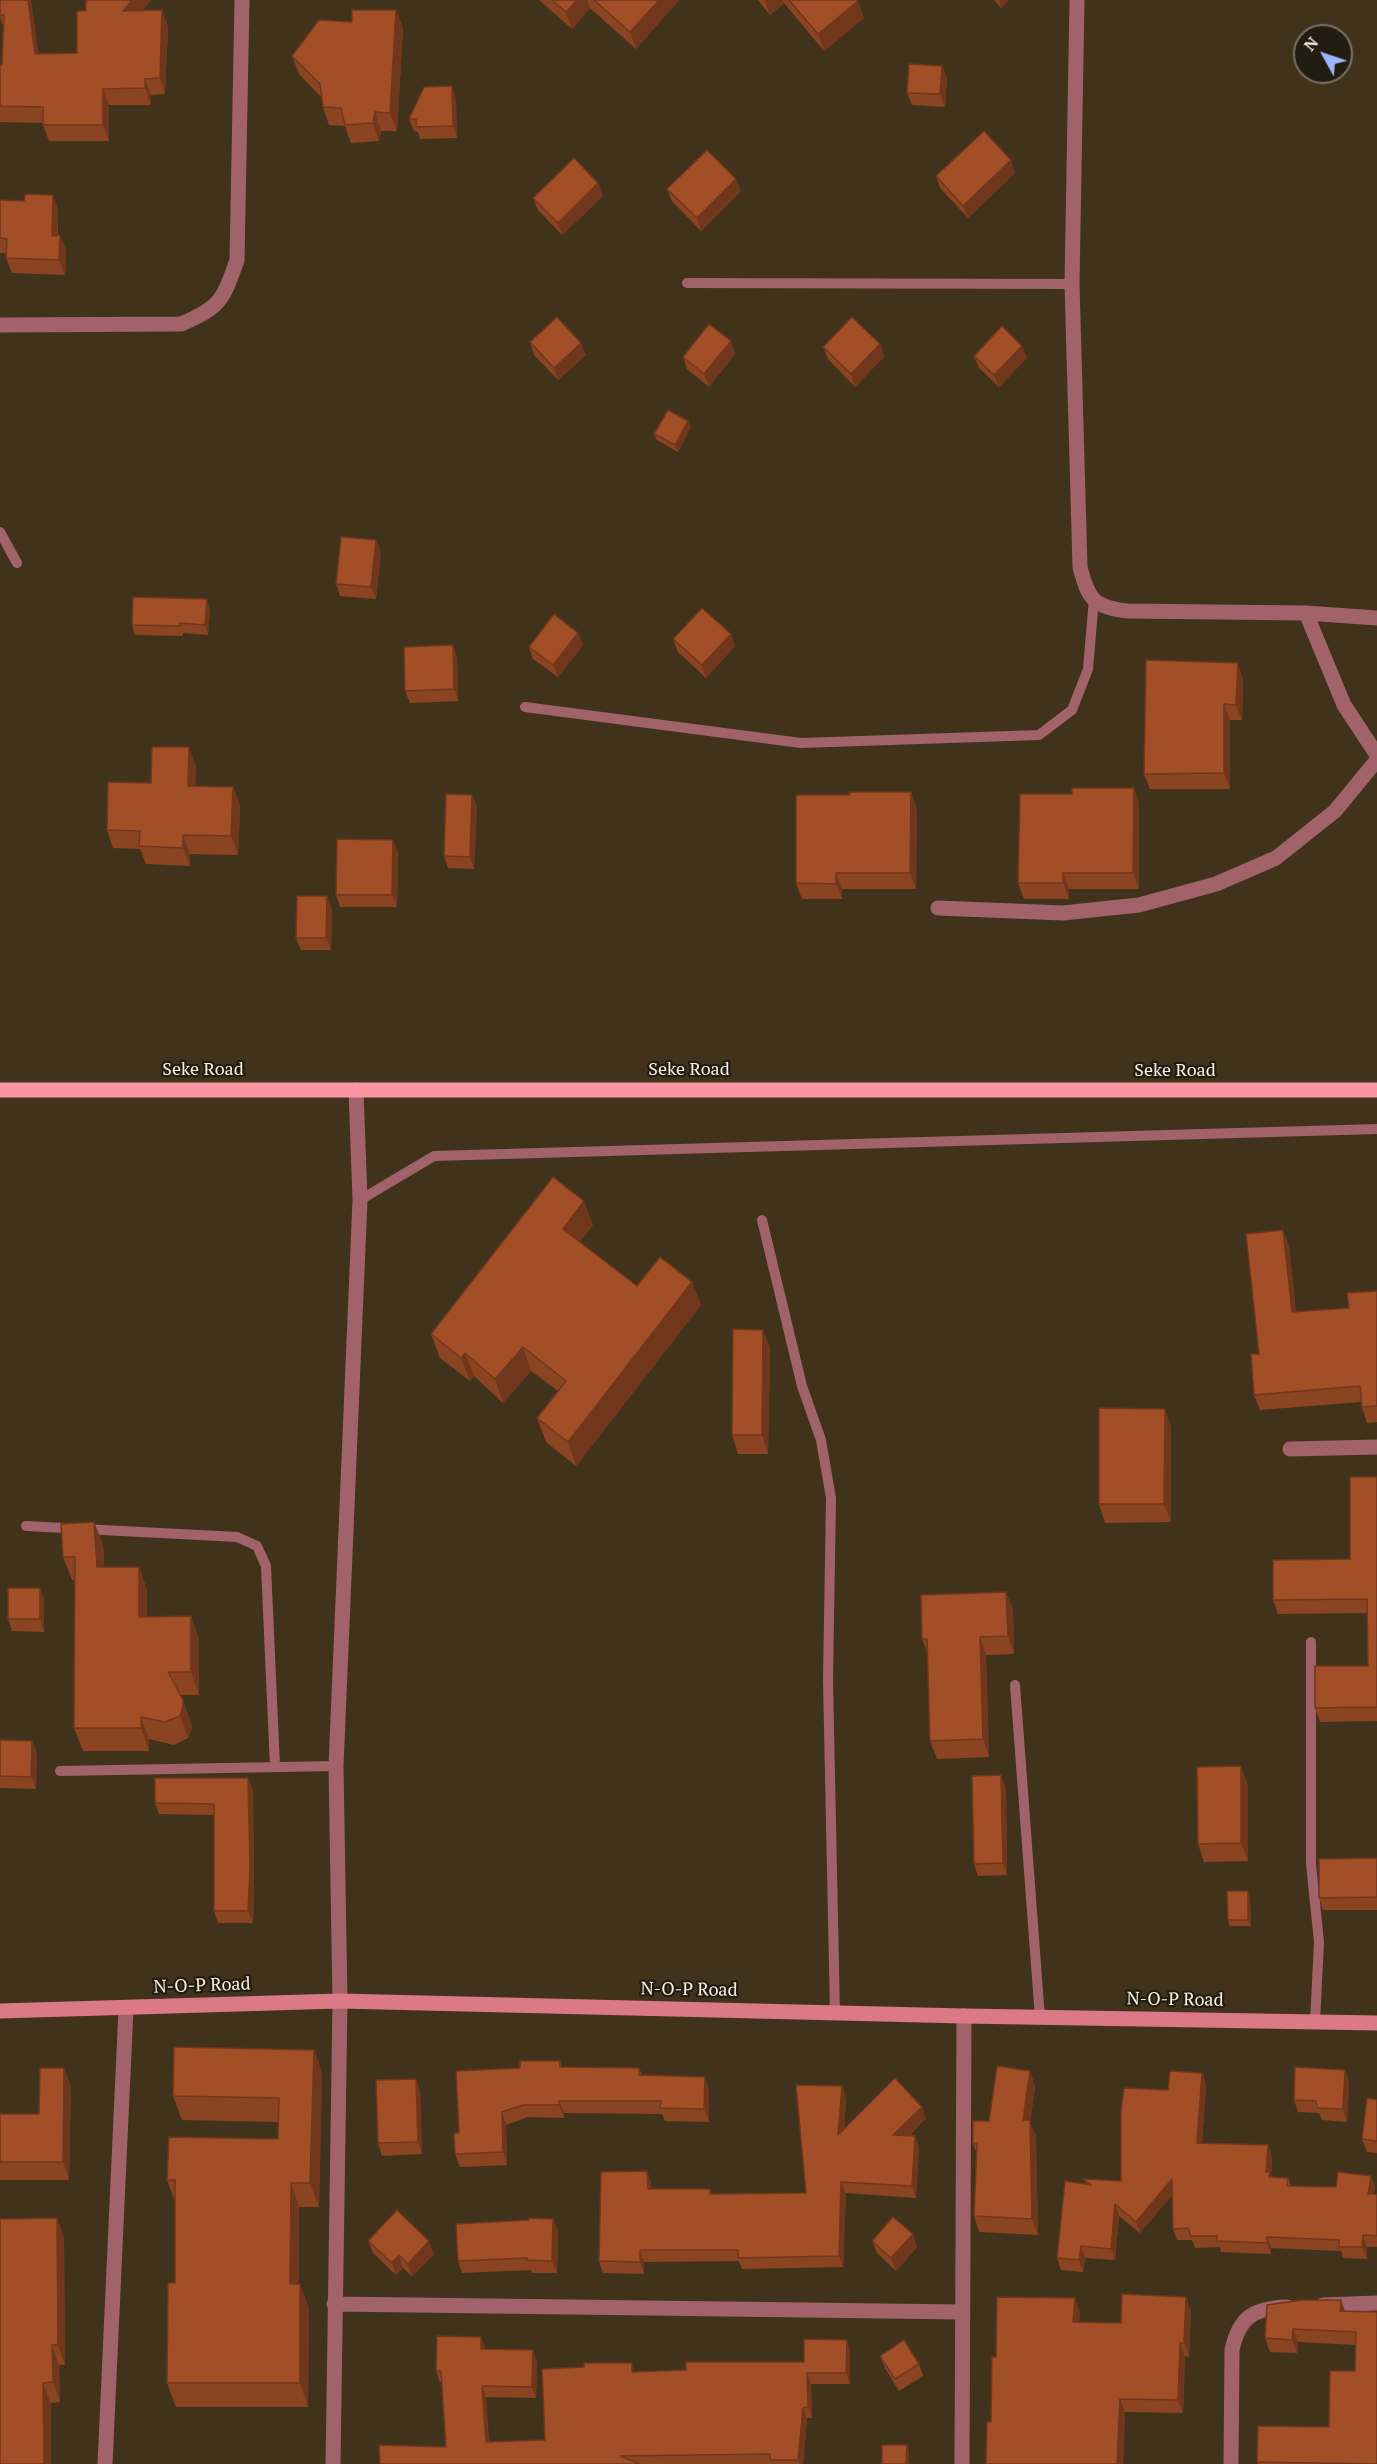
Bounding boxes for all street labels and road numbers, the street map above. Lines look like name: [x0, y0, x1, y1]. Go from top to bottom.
street label: Seke Road: [162, 1059, 244, 1081]
street label: Seke Road: [648, 1059, 730, 1081]
street label: Seke Road: [1134, 1060, 1216, 1082]
street label: N-O-P Road: [153, 1974, 251, 1998]
street label: N-O-P Road: [640, 1978, 738, 2002]
street label: N-O-P Road: [1126, 1988, 1224, 2012]

